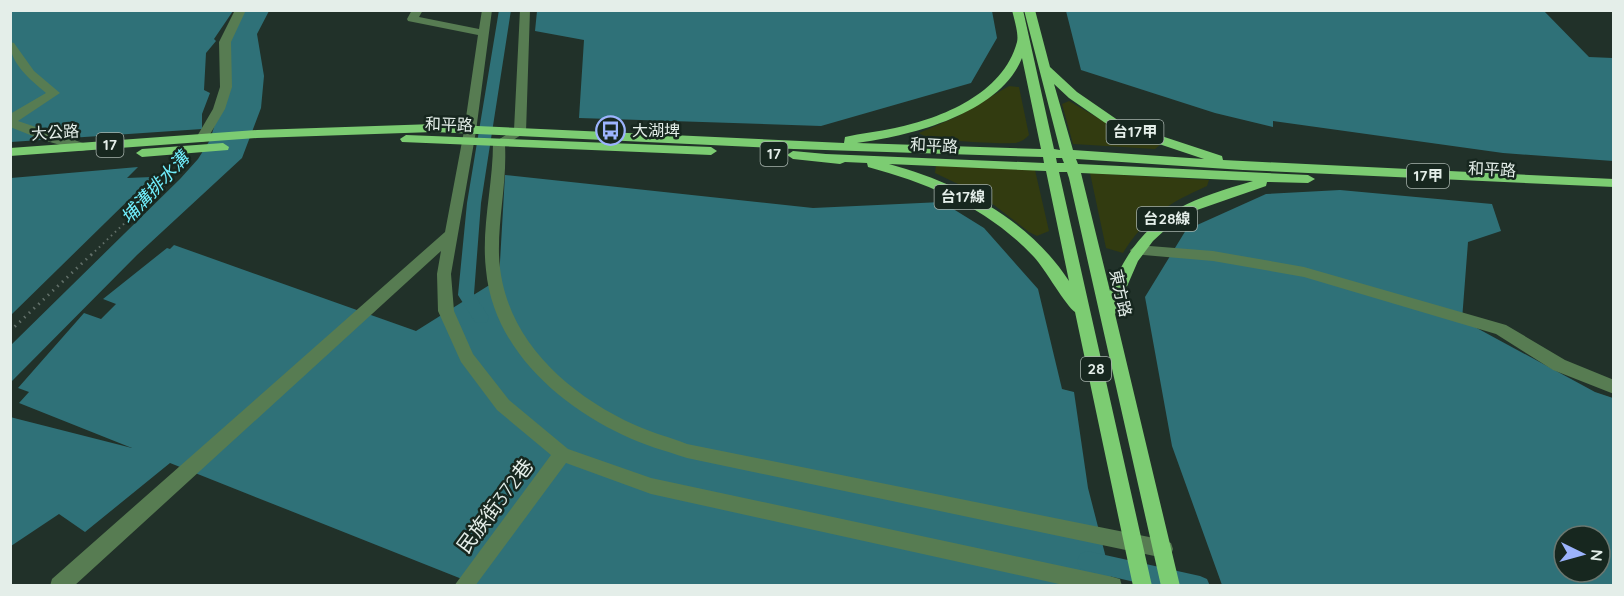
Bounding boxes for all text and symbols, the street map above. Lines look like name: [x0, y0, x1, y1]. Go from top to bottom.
street label: 和平路: [425, 113, 473, 135]
bus stop icon: 大湖埤: [595, 114, 627, 146]
street label: 大公路: [30, 120, 80, 144]
place label: 大湖埤: [632, 120, 680, 140]
road number: 台17甲: [1106, 120, 1164, 144]
road number: 17: [96, 133, 124, 157]
street label: 和平路: [910, 134, 958, 156]
road number: 17: [760, 142, 788, 166]
water label: 埔溝排水溝: [116, 145, 196, 228]
street label: 和平路: [1468, 158, 1516, 180]
road number: 17甲: [1407, 164, 1449, 188]
road number: 台17線: [934, 185, 992, 209]
road number: 台28線: [1137, 207, 1197, 231]
street label: 東方路: [1106, 267, 1136, 319]
road number: 28: [1081, 357, 1111, 381]
street label: 民族街372巷: [451, 454, 538, 558]
north arrow: [1552, 524, 1612, 584]
text: N: [1586, 549, 1607, 562]

